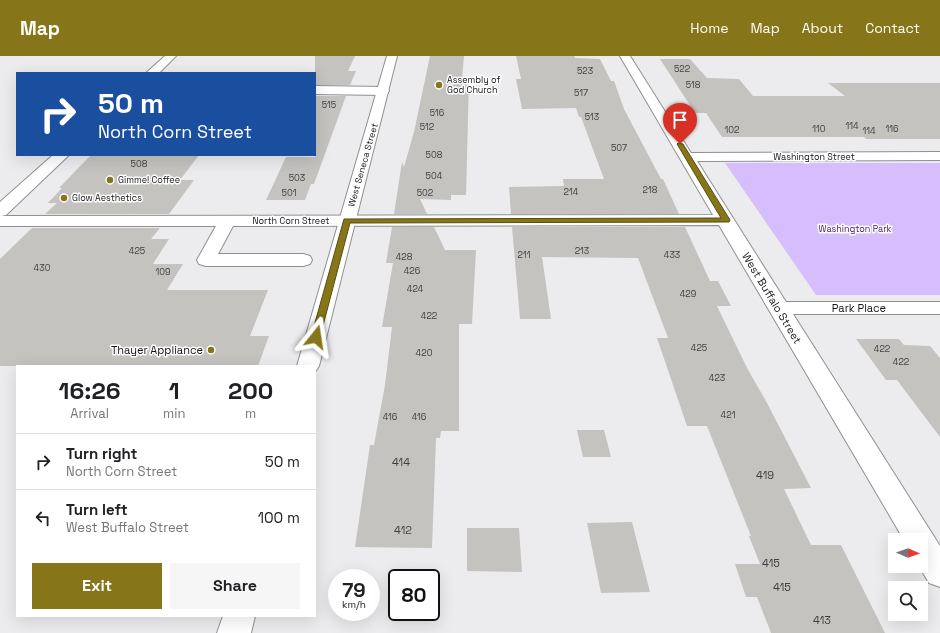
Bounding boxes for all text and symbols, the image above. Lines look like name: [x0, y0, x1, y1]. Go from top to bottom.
text: Map: [20, 16, 60, 41]
text: Home: [690, 19, 728, 37]
text: Map: [750, 19, 780, 37]
text: About: [802, 19, 843, 37]
text: Contact: [865, 19, 920, 37]
house number: 522: [674, 63, 690, 75]
house number: 523: [577, 65, 593, 77]
place label: Assembly of God Church: [447, 74, 500, 96]
house number: 518: [686, 79, 701, 91]
marker: Assembly of God Church: [434, 80, 444, 90]
text: 50 m: [98, 85, 164, 121]
house number: 517: [574, 87, 588, 99]
icon: right: [32, 88, 84, 140]
house number: 515: [322, 99, 336, 111]
pin: [663, 103, 697, 144]
house number: 516: [430, 107, 445, 119]
icon: arrive: [669, 109, 691, 131]
house number: 513: [585, 111, 599, 123]
text: North Corn Street: [98, 120, 252, 143]
house number: 114: [845, 120, 859, 132]
house number: 512: [420, 121, 434, 133]
street label: West Seneca Street: [345, 122, 381, 208]
house number: 110: [812, 123, 826, 135]
house number: 116: [885, 123, 899, 135]
house number: 102: [725, 124, 739, 136]
house number: 114: [862, 125, 876, 137]
house number: 507: [611, 142, 627, 154]
house number: 508: [426, 149, 443, 161]
street label: Washington Street: [773, 151, 855, 163]
house number: 508: [131, 158, 148, 170]
house number: 504: [426, 170, 443, 182]
house number: 503: [289, 172, 305, 184]
place label: Gimme! Coffee: [118, 174, 180, 186]
marker: Gimme! Coffee: [105, 175, 115, 185]
house number: 218: [643, 184, 658, 196]
house number: 214: [564, 186, 579, 198]
house number: 501: [282, 187, 297, 199]
house number: 502: [417, 187, 433, 199]
place label: Glow Aesthetics: [72, 192, 142, 204]
marker: Glow Aesthetics: [59, 193, 69, 203]
street label: North Corn Street: [253, 215, 329, 227]
park label: Washington Park: [819, 223, 892, 235]
house number: 425: [129, 245, 145, 257]
house number: 213: [575, 245, 589, 257]
house number: 211: [518, 249, 531, 261]
house number: 433: [664, 249, 680, 261]
street label: West Buffalo Street: [739, 250, 805, 346]
house number: 428: [396, 251, 413, 263]
house number: 430: [34, 262, 51, 274]
house number: 426: [404, 265, 421, 277]
house number: 109: [155, 266, 171, 278]
house number: 424: [407, 283, 424, 295]
house number: 429: [680, 288, 696, 300]
street label: Park Place: [832, 301, 886, 315]
house number: 422: [421, 310, 437, 322]
position arrow: [295, 316, 337, 358]
house number: 425: [691, 342, 707, 354]
place label: Thayer Appliance: [111, 343, 203, 357]
house number: 422: [874, 343, 890, 355]
marker: Thayer Appliance: [206, 345, 216, 355]
house number: 420: [416, 347, 433, 359]
house number: 422: [893, 356, 909, 368]
house number: 423: [709, 372, 725, 384]
text: 16:26: [59, 375, 121, 406]
text: 1: [169, 375, 180, 406]
text: 200: [228, 375, 273, 406]
text: Arrival: [70, 405, 109, 422]
text: min: [163, 405, 185, 422]
text: m: [245, 405, 256, 422]
house number: 421: [721, 409, 736, 421]
house number: 416: [383, 411, 398, 423]
house number: 416: [412, 411, 427, 423]
text: Turn right: [66, 444, 137, 463]
icon: right: [32, 451, 54, 473]
text: 50 m: [265, 452, 300, 471]
house number: 414: [392, 455, 410, 469]
text: North Corn Street: [66, 463, 177, 480]
house number: 419: [756, 468, 774, 482]
text: Turn left: [66, 500, 128, 519]
icon: left: [32, 507, 54, 529]
text: 100 m: [258, 508, 300, 527]
text: West Buffalo Street: [66, 519, 189, 536]
house number: 412: [394, 523, 412, 537]
north arrow: [888, 533, 928, 573]
map controls: [888, 533, 928, 621]
house number: 415: [762, 556, 780, 570]
button: Exit: [32, 563, 162, 609]
button: Share: [170, 563, 300, 609]
speed limit sign: 80: [388, 569, 440, 621]
text: 79: [342, 577, 366, 603]
house number: 415: [773, 580, 791, 594]
button: search: [888, 581, 928, 621]
text: km/h: [342, 598, 366, 611]
house number: 413: [813, 613, 831, 627]

